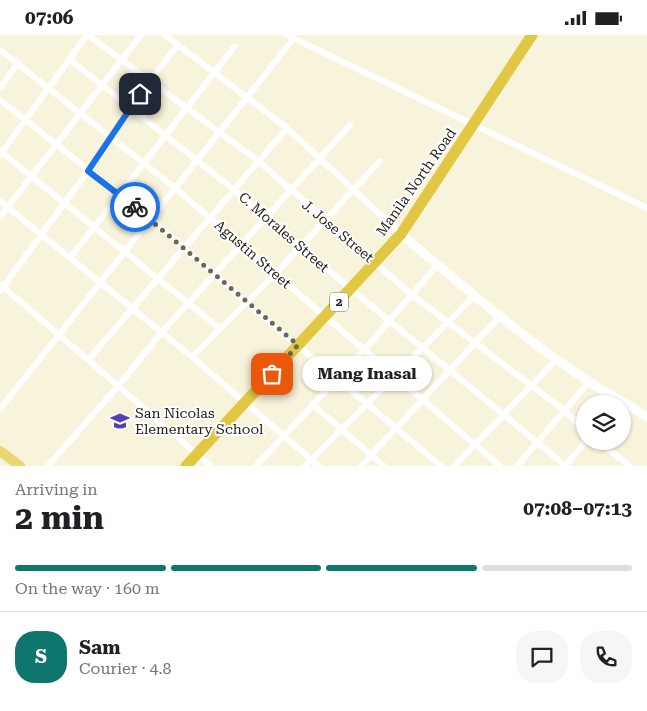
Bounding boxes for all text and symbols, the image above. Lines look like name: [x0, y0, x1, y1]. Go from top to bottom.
text: 07:06: [25, 6, 74, 29]
pin: [119, 73, 161, 115]
icon: home: [126, 80, 154, 108]
street label: Manila North Road: [373, 125, 459, 239]
courier: [110, 182, 160, 232]
street label: C. Morales Street: [236, 189, 332, 275]
icon: bike: [121, 193, 149, 221]
street label: J. Jose Street: [299, 197, 377, 265]
street label: Agustin Street: [212, 217, 294, 291]
road number: 2: [330, 293, 348, 311]
pin: [251, 353, 293, 395]
callout: Mang Inasal: [302, 357, 432, 391]
icon: bag: [258, 360, 286, 388]
text: Mang Inasal: [317, 364, 417, 383]
map controls: [576, 395, 631, 450]
button: layers: [576, 395, 631, 450]
place label: San Nicolas Elementary School: [135, 405, 264, 437]
school or university icon: San Nicolas Elementary School: [109, 410, 131, 432]
text: Arriving in: [15, 480, 98, 499]
text: 07:08–07:13: [523, 497, 632, 520]
text: 2 min: [15, 499, 104, 537]
text: On the way · 160 m: [15, 579, 160, 598]
button: chat: [516, 631, 568, 683]
button: phone: [580, 631, 632, 683]
text: Sam: [79, 636, 121, 659]
text: S: [35, 645, 47, 668]
text: Courier · 4.8: [79, 659, 172, 678]

